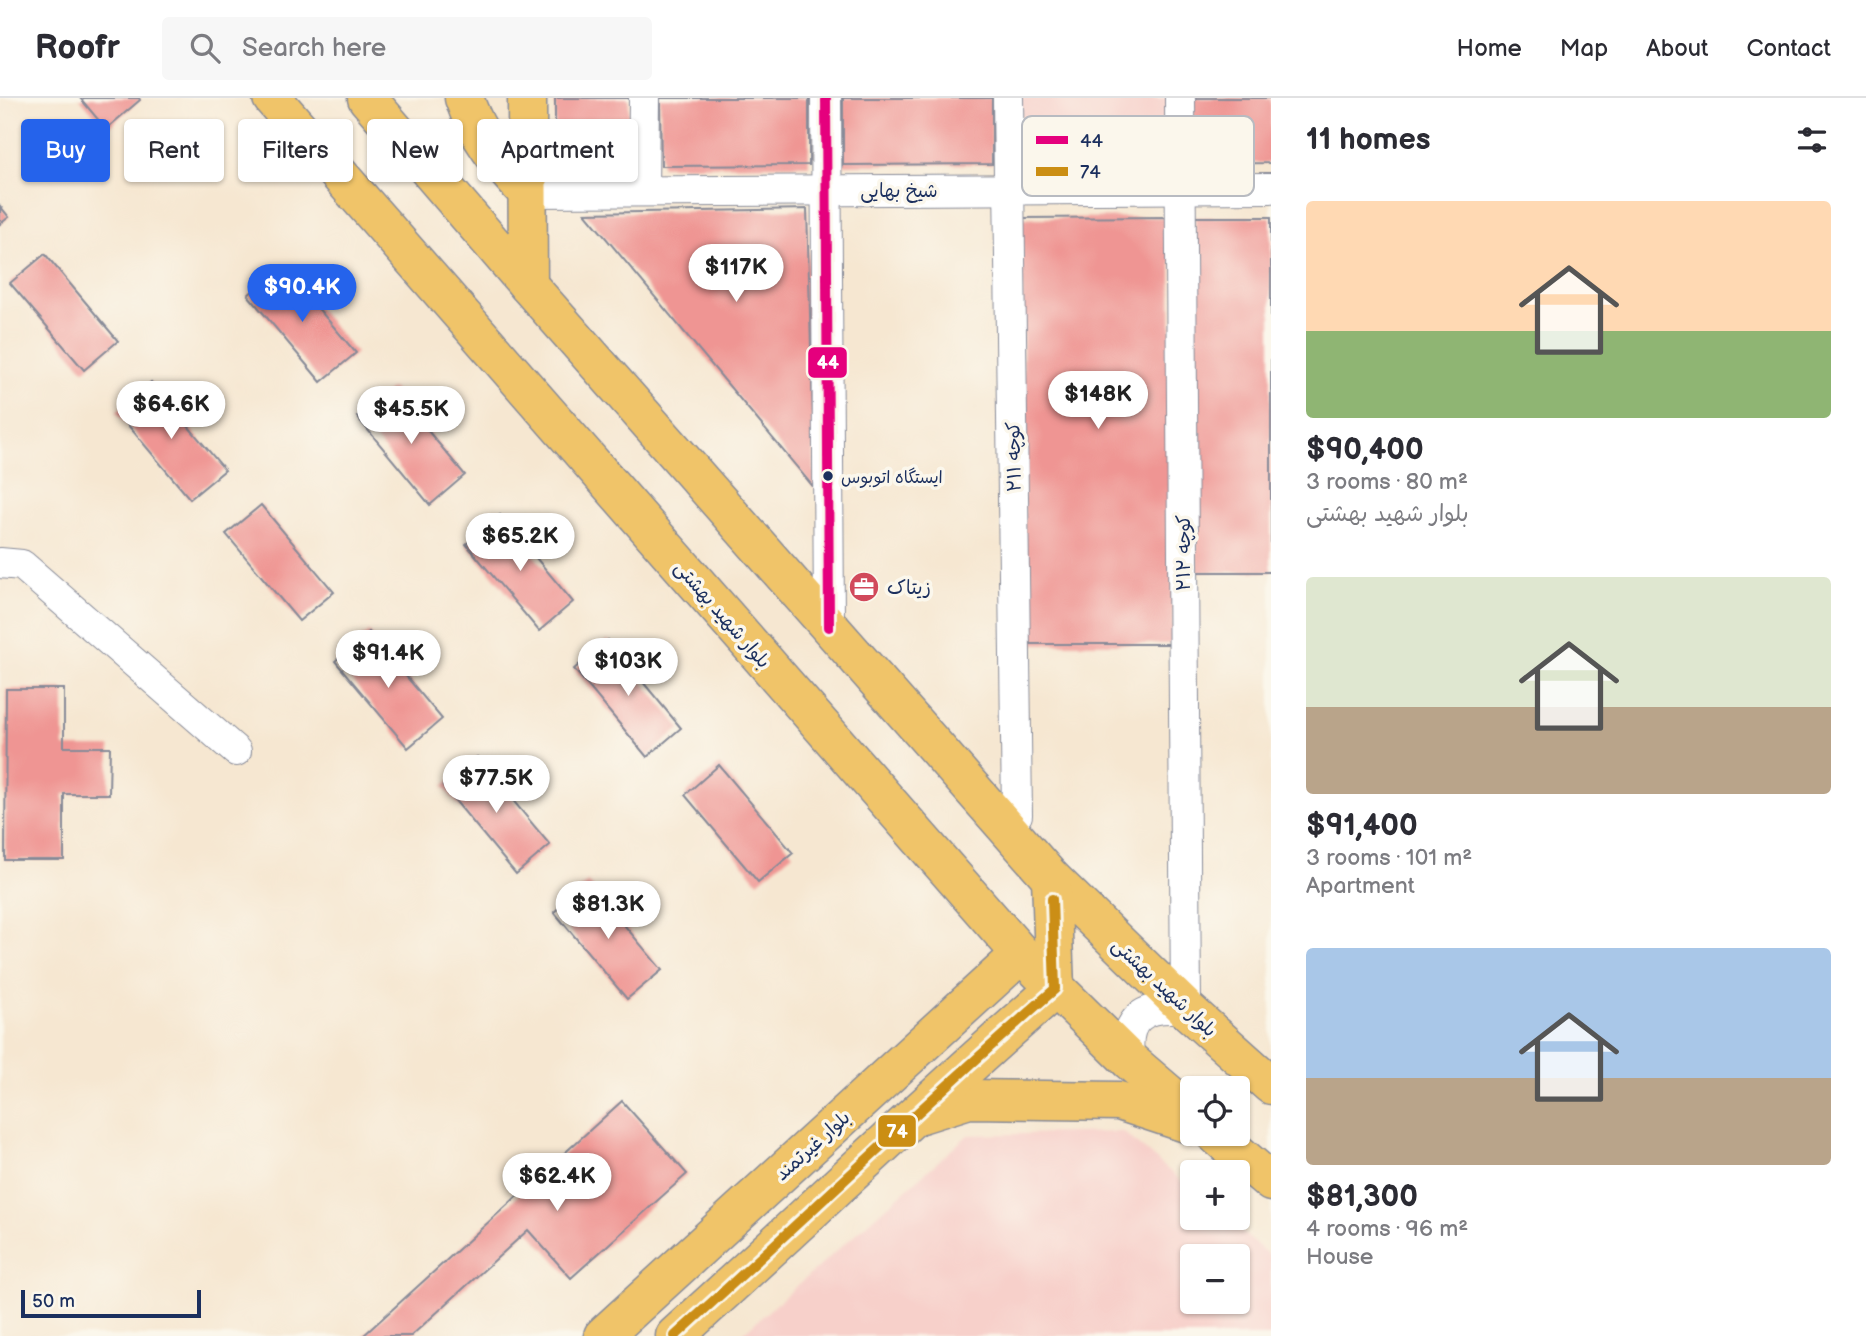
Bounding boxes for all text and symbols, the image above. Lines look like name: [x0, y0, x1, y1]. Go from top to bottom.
search box: [162, 17, 652, 80]
text: Roofr: [35, 28, 120, 68]
icon: search: [186, 29, 224, 67]
text: Search here: [242, 33, 386, 64]
text: Home: [1457, 34, 1522, 63]
text: Map: [1560, 34, 1608, 63]
text: About: [1646, 34, 1708, 63]
text: Contact: [1746, 34, 1831, 63]
legend: [1022, 116, 1254, 196]
chip: Buy: [21, 119, 110, 182]
chip: Rent: [124, 119, 224, 182]
chip: Filters: [238, 119, 353, 182]
chip: New: [367, 119, 463, 182]
chip: Apartment: [477, 119, 638, 182]
icon: filters: [1793, 121, 1831, 159]
text: 11 homes: [1306, 122, 1430, 158]
text: 44: [1080, 130, 1104, 153]
text: 74: [1080, 161, 1101, 184]
street label: شیخ بهایی: [860, 180, 938, 203]
pin: $117K: [687, 244, 785, 304]
icon: home: [1506, 247, 1632, 373]
text: $117K: [705, 253, 767, 281]
pin: $90.4K: [245, 264, 359, 324]
text: $90.4K: [263, 273, 341, 301]
line badge: 44: [807, 346, 848, 379]
text: 44: [817, 352, 839, 375]
pin: $148K: [1049, 372, 1147, 431]
text: $148K: [1064, 380, 1132, 408]
pin: $64.6K: [114, 382, 228, 441]
pin: $45.5K: [354, 386, 468, 446]
text: $64.6K: [132, 390, 210, 418]
text: $45.5K: [373, 395, 449, 423]
street label: کوچه ۲۱۱: [1002, 422, 1027, 492]
text: $90,400: [1306, 432, 1424, 468]
place label: ایستگاه اتوبوس: [841, 467, 943, 488]
text: 3 rooms · 80 m²: [1306, 468, 1468, 496]
marker: ایستگاه اتوبوس: [821, 469, 835, 483]
text: بلوار شهید بهشتی: [1306, 500, 1469, 528]
pin: $65.2K: [463, 514, 577, 573]
street label: کوچه ۲۱۲: [1173, 515, 1196, 591]
text: $65.2K: [482, 522, 558, 550]
street label: بلوار شهید بهشتی: [669, 557, 775, 673]
office icon: زیتاک: [847, 570, 881, 604]
place label: زیتاک: [887, 577, 931, 600]
icon: home: [1506, 623, 1632, 749]
pin: $91.4K: [331, 630, 445, 690]
pin: $103K: [579, 638, 677, 698]
text: $91.4K: [352, 639, 424, 667]
text: $103K: [594, 647, 662, 675]
pin: $77.5K: [439, 756, 553, 815]
text: $77.5K: [459, 764, 533, 792]
text: $91,400: [1306, 808, 1418, 844]
text: 3 rooms · 101 m²: [1306, 844, 1472, 872]
text: Apartment: [1306, 872, 1415, 900]
pin: $81.3K: [551, 882, 665, 941]
text: $81.3K: [572, 890, 644, 918]
street label: بلوار شهید بهشتی: [1107, 934, 1221, 1042]
icon: home: [1506, 994, 1632, 1120]
map controls: [1180, 1076, 1250, 1314]
button: locate: [1180, 1076, 1250, 1146]
street label: بلوار غیرتمند: [771, 1106, 855, 1186]
line badge: 74: [877, 1114, 917, 1148]
text: 74: [886, 1121, 908, 1144]
pin: $62.4K: [500, 1154, 614, 1213]
button: +: [1180, 1160, 1250, 1230]
text: $62.4K: [518, 1162, 596, 1190]
text: $81,300: [1306, 1179, 1418, 1215]
text: 4 rooms · 96 m²: [1306, 1215, 1468, 1243]
text: House: [1306, 1243, 1373, 1271]
button: −: [1180, 1244, 1250, 1314]
scale bar: [21, 1287, 201, 1319]
text: 50 m: [32, 1290, 75, 1313]

